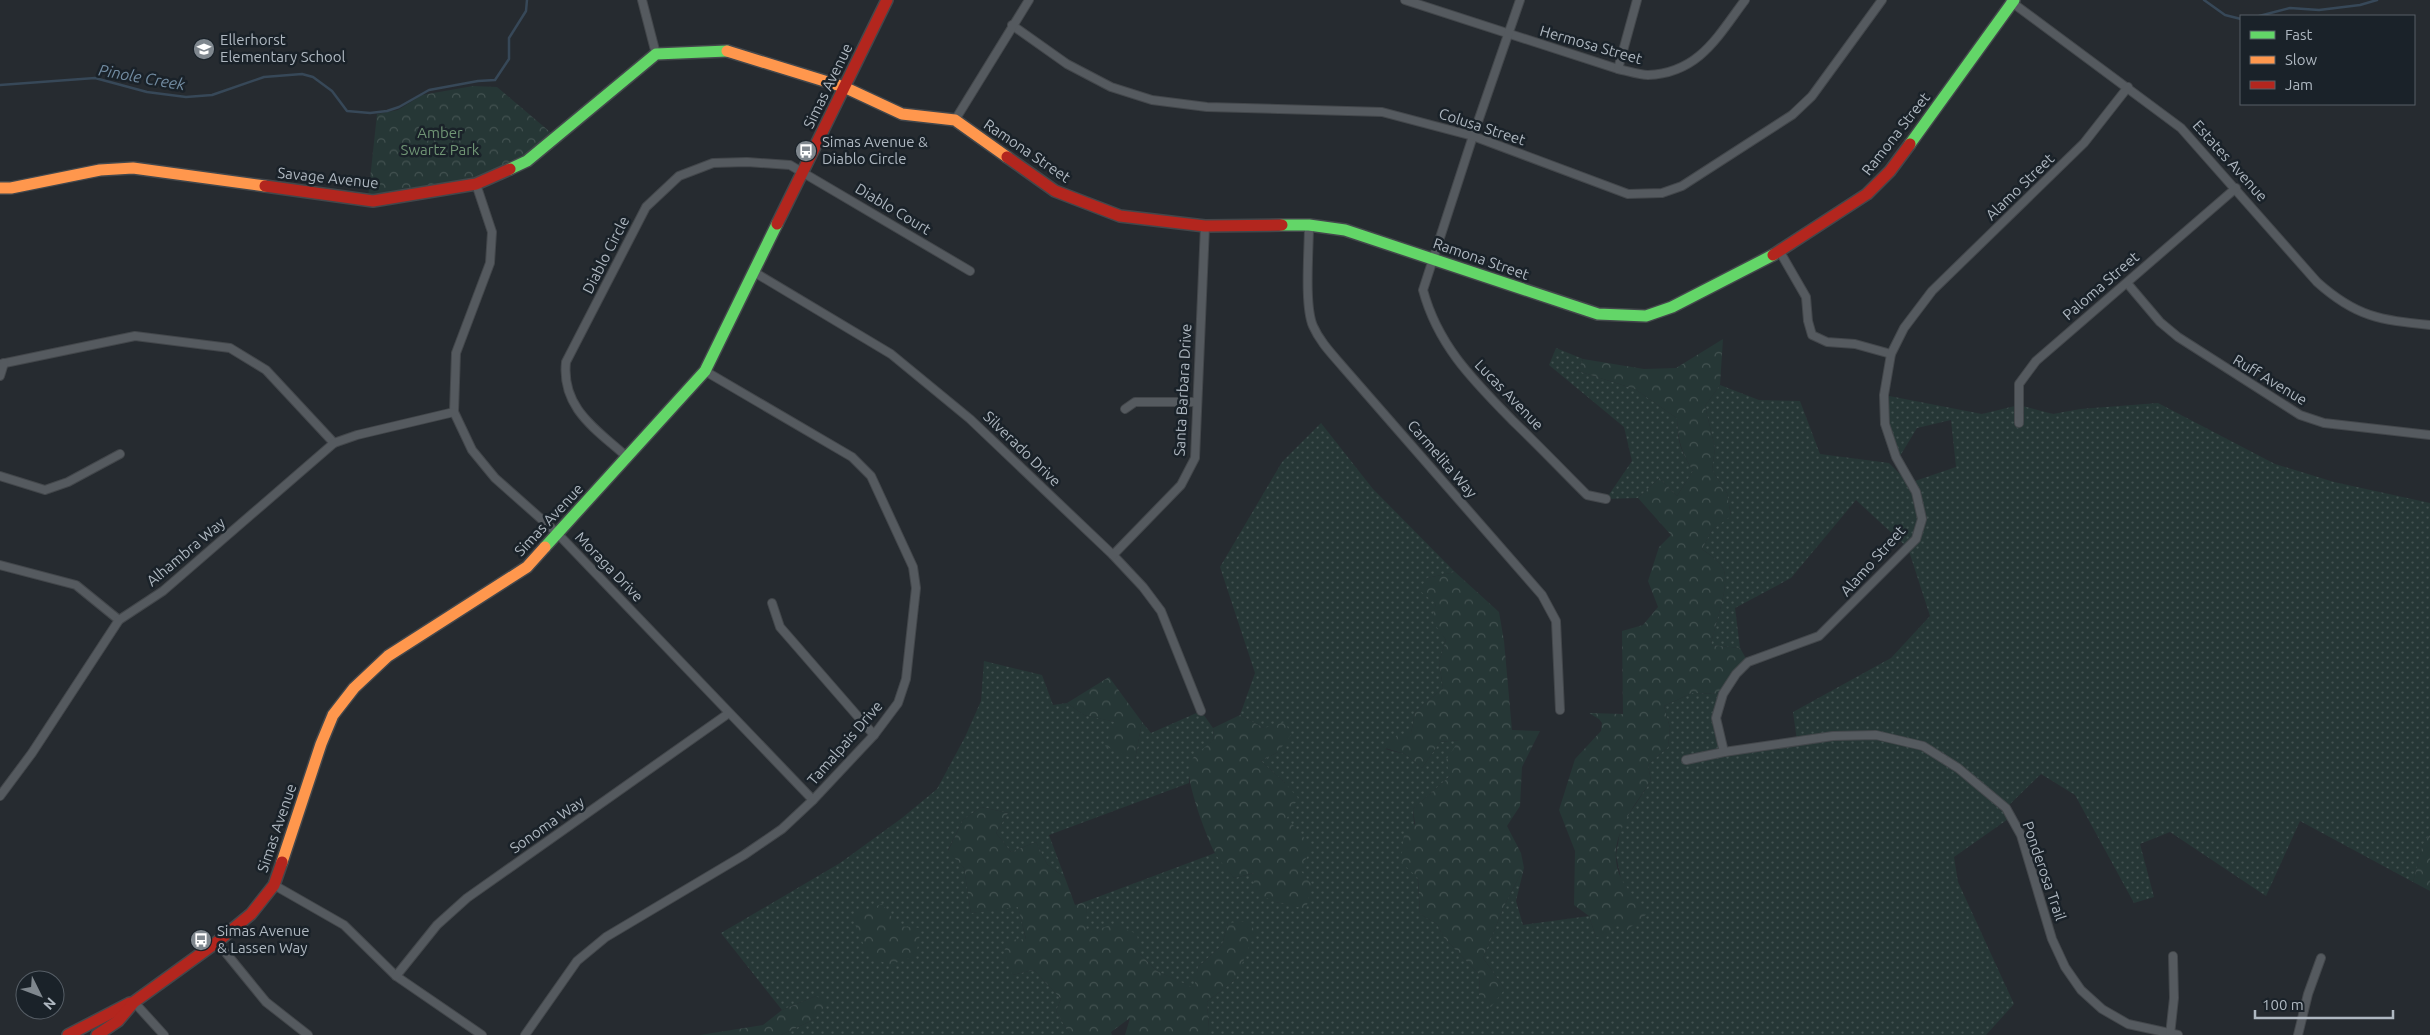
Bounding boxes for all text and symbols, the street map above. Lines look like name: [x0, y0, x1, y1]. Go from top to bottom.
legend: [2240, 15, 2415, 105]
street label: Hermosa Street: [1538, 22, 1644, 67]
text: Fast: [2285, 26, 2313, 43]
place label: Ellerhorst Elementary School: [220, 31, 346, 65]
school or university icon: Ellerhorst Elementary School: [192, 37, 216, 61]
street label: Simas Avenue: [800, 40, 855, 131]
text: Slow: [2285, 51, 2318, 68]
water label: Pinole Creek: [97, 61, 187, 94]
text: Jam: [2285, 76, 2313, 93]
street label: Ramona Street: [1858, 89, 1933, 178]
street label: Colusa Street: [1437, 105, 1528, 149]
street label: Ramona Street: [981, 115, 1074, 186]
street label: Estates Avenue: [2190, 117, 2271, 205]
park label: Amber Swartz Park: [401, 124, 480, 158]
place label: Simas Avenue & Diablo Circle: [822, 133, 928, 167]
bus stop icon: Simas Avenue & Diablo Circle: [794, 139, 818, 163]
street label: Alamo Street: [1982, 150, 2057, 223]
street label: Savage Avenue: [277, 164, 379, 191]
street label: Diablo Court: [852, 179, 934, 238]
street label: Diablo Circle: [579, 213, 632, 296]
street label: Ramona Street: [1431, 234, 1531, 283]
street label: Paloma Street: [2059, 248, 2142, 323]
street label: Santa Barbara Drive: [1171, 323, 1194, 457]
street label: Ruff Avenue: [2230, 351, 2310, 408]
street label: Lucas Avenue: [1472, 356, 1547, 433]
street label: Silverado Drive: [980, 408, 1065, 490]
street label: Carmelita Way: [1404, 417, 1481, 501]
street label: Simas Avenue: [511, 480, 586, 559]
street label: Alhambra Way: [143, 514, 228, 589]
street label: Alamo Street: [1837, 522, 1909, 599]
street label: Moraga Drive: [572, 528, 647, 605]
street label: Tamalpais Drive: [804, 697, 886, 788]
street label: Simas Avenue: [253, 781, 300, 874]
street label: Sonoma Way: [506, 793, 587, 856]
street label: Ponderosa Trail: [2019, 819, 2069, 923]
place label: Simas Avenue & Lassen Way: [217, 922, 310, 956]
bus stop icon: Simas Avenue & Lassen Way: [189, 928, 213, 952]
north arrow: [15, 970, 65, 1020]
scale bar: [2255, 988, 2392, 1020]
text: N: [40, 994, 59, 1013]
text: 100 m: [2262, 996, 2304, 1013]

